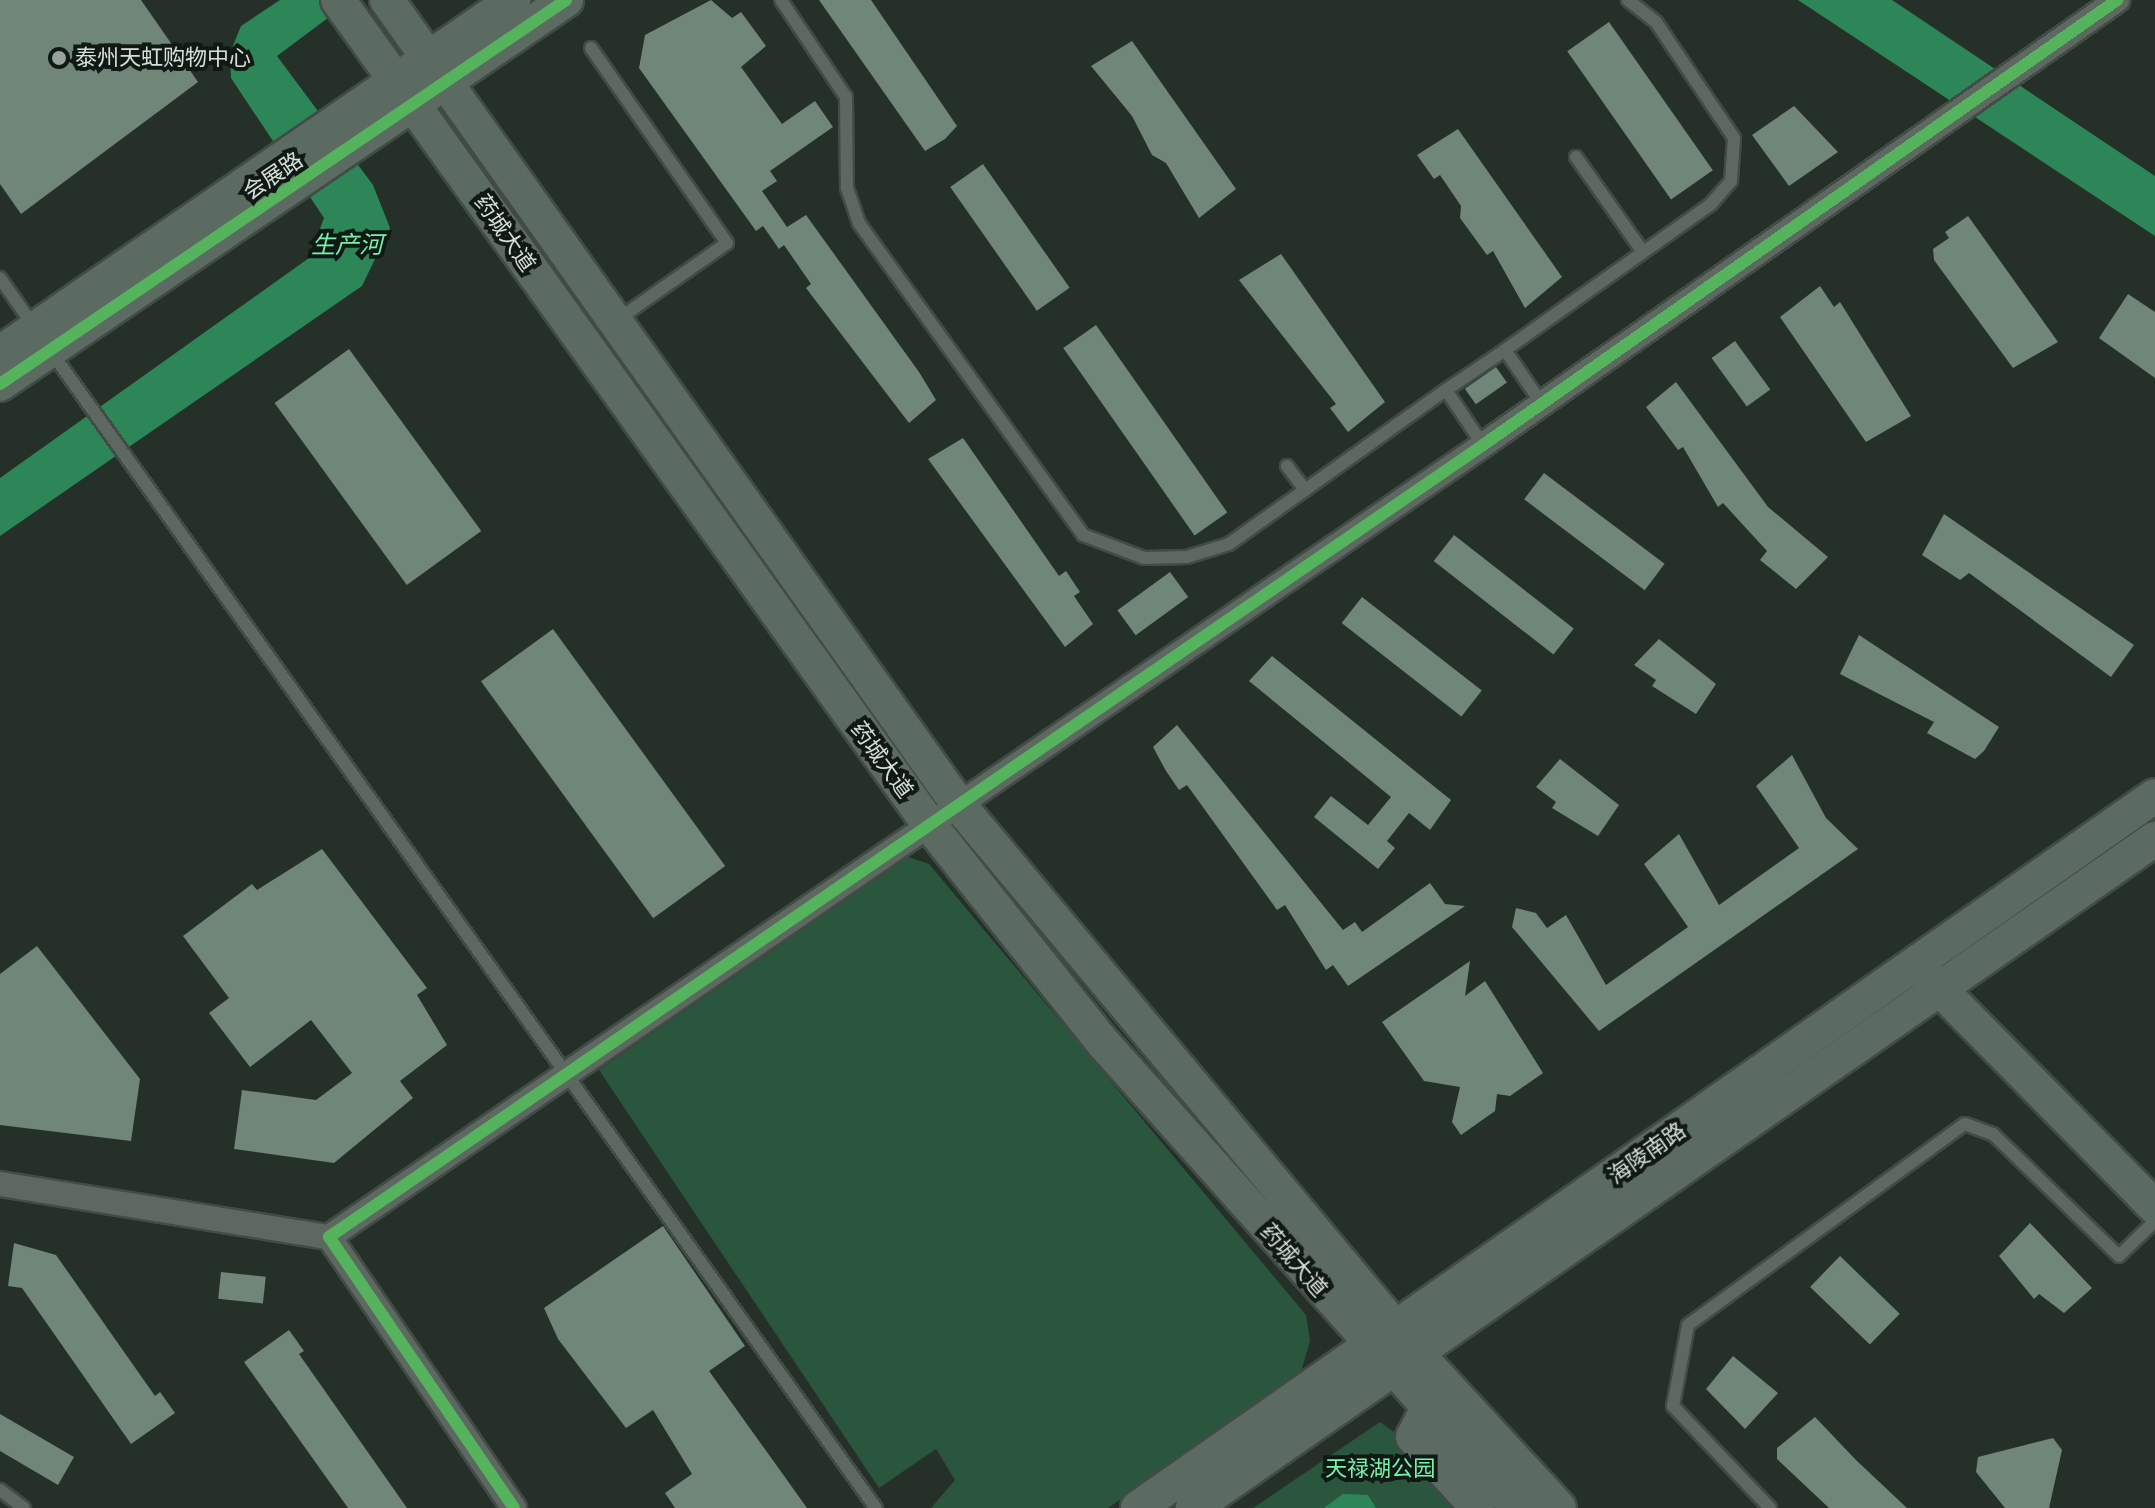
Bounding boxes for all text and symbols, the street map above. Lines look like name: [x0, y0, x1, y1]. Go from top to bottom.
place label: 泰州天虹购物中心: [75, 45, 251, 71]
marker: 泰州天虹购物中心: [50, 49, 68, 67]
street label: 会展路: [238, 147, 308, 205]
street label: 药城大道: [469, 189, 541, 277]
water label: 生产河: [311, 231, 383, 259]
street label: 药城大道: [845, 717, 919, 803]
street label: 海陵南路: [1603, 1117, 1691, 1189]
street label: 药城大道: [1255, 1218, 1333, 1302]
park label: 天禄湖公园: [1325, 1456, 1435, 1482]

